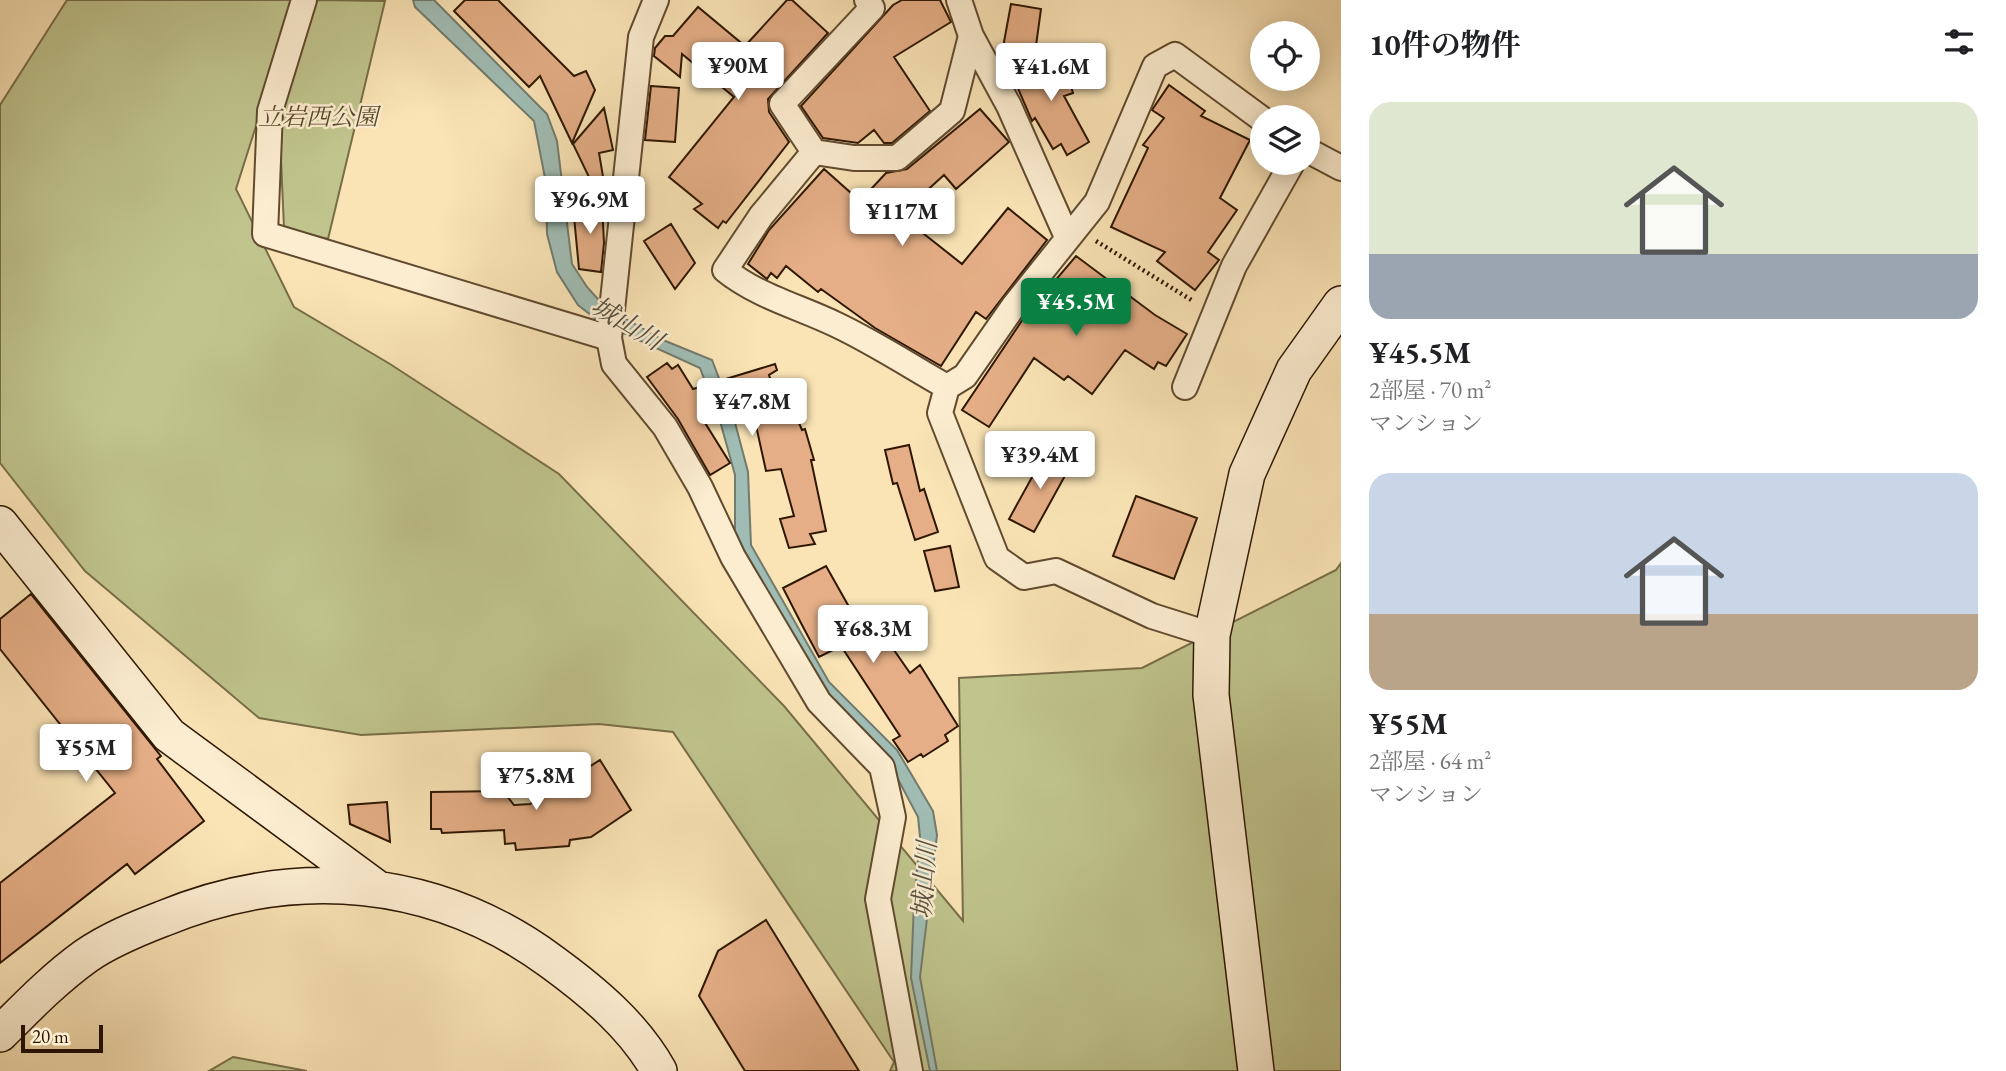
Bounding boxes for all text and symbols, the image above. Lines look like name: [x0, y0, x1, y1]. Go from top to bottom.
map controls: [1250, 21, 1320, 175]
button: locate: [1250, 21, 1320, 91]
icon: filters: [1940, 23, 1978, 61]
text: 10件の物件: [1369, 25, 1521, 64]
pin: ¥90M: [697, 42, 779, 102]
pin: ¥41.6M: [994, 43, 1108, 103]
text: ¥90M: [708, 50, 768, 80]
text: ¥41.6M: [1012, 51, 1090, 81]
park label: 立岩西公園: [258, 101, 382, 132]
button: layers: [1250, 105, 1320, 175]
icon: home: [1611, 147, 1737, 273]
pin: ¥96.9M: [533, 176, 647, 236]
text: ¥96.9M: [551, 184, 629, 214]
pin: ¥117M: [853, 188, 951, 248]
text: ¥117M: [866, 196, 938, 226]
pin: ¥45.5M: [1019, 278, 1133, 338]
text: ¥45.5M: [1037, 286, 1115, 316]
water label: 城山川: [585, 288, 672, 359]
text: ¥45.5M: [1369, 333, 1471, 372]
text: 2部屋 · 70 m²: [1369, 375, 1491, 405]
pin: ¥47.8M: [695, 378, 809, 438]
text: ¥47.8M: [713, 386, 791, 416]
text: マンション: [1369, 408, 1483, 438]
pin: ¥39.4M: [983, 432, 1097, 491]
text: ¥39.4M: [1001, 439, 1079, 469]
icon: home: [1611, 518, 1737, 644]
pin: ¥68.3M: [816, 606, 930, 665]
text: ¥68.3M: [834, 613, 912, 643]
text: ¥55M: [1369, 704, 1448, 743]
pin: ¥55M: [45, 724, 127, 784]
text: ¥55M: [56, 732, 116, 762]
text: 2部屋 · 64 m²: [1369, 746, 1491, 776]
pin: ¥75.8M: [479, 752, 593, 812]
text: ¥75.8M: [497, 760, 575, 790]
text: マンション: [1369, 779, 1483, 809]
water label: 城山川: [904, 837, 944, 920]
scale bar: [21, 1022, 103, 1054]
text: 20 m: [32, 1024, 69, 1049]

